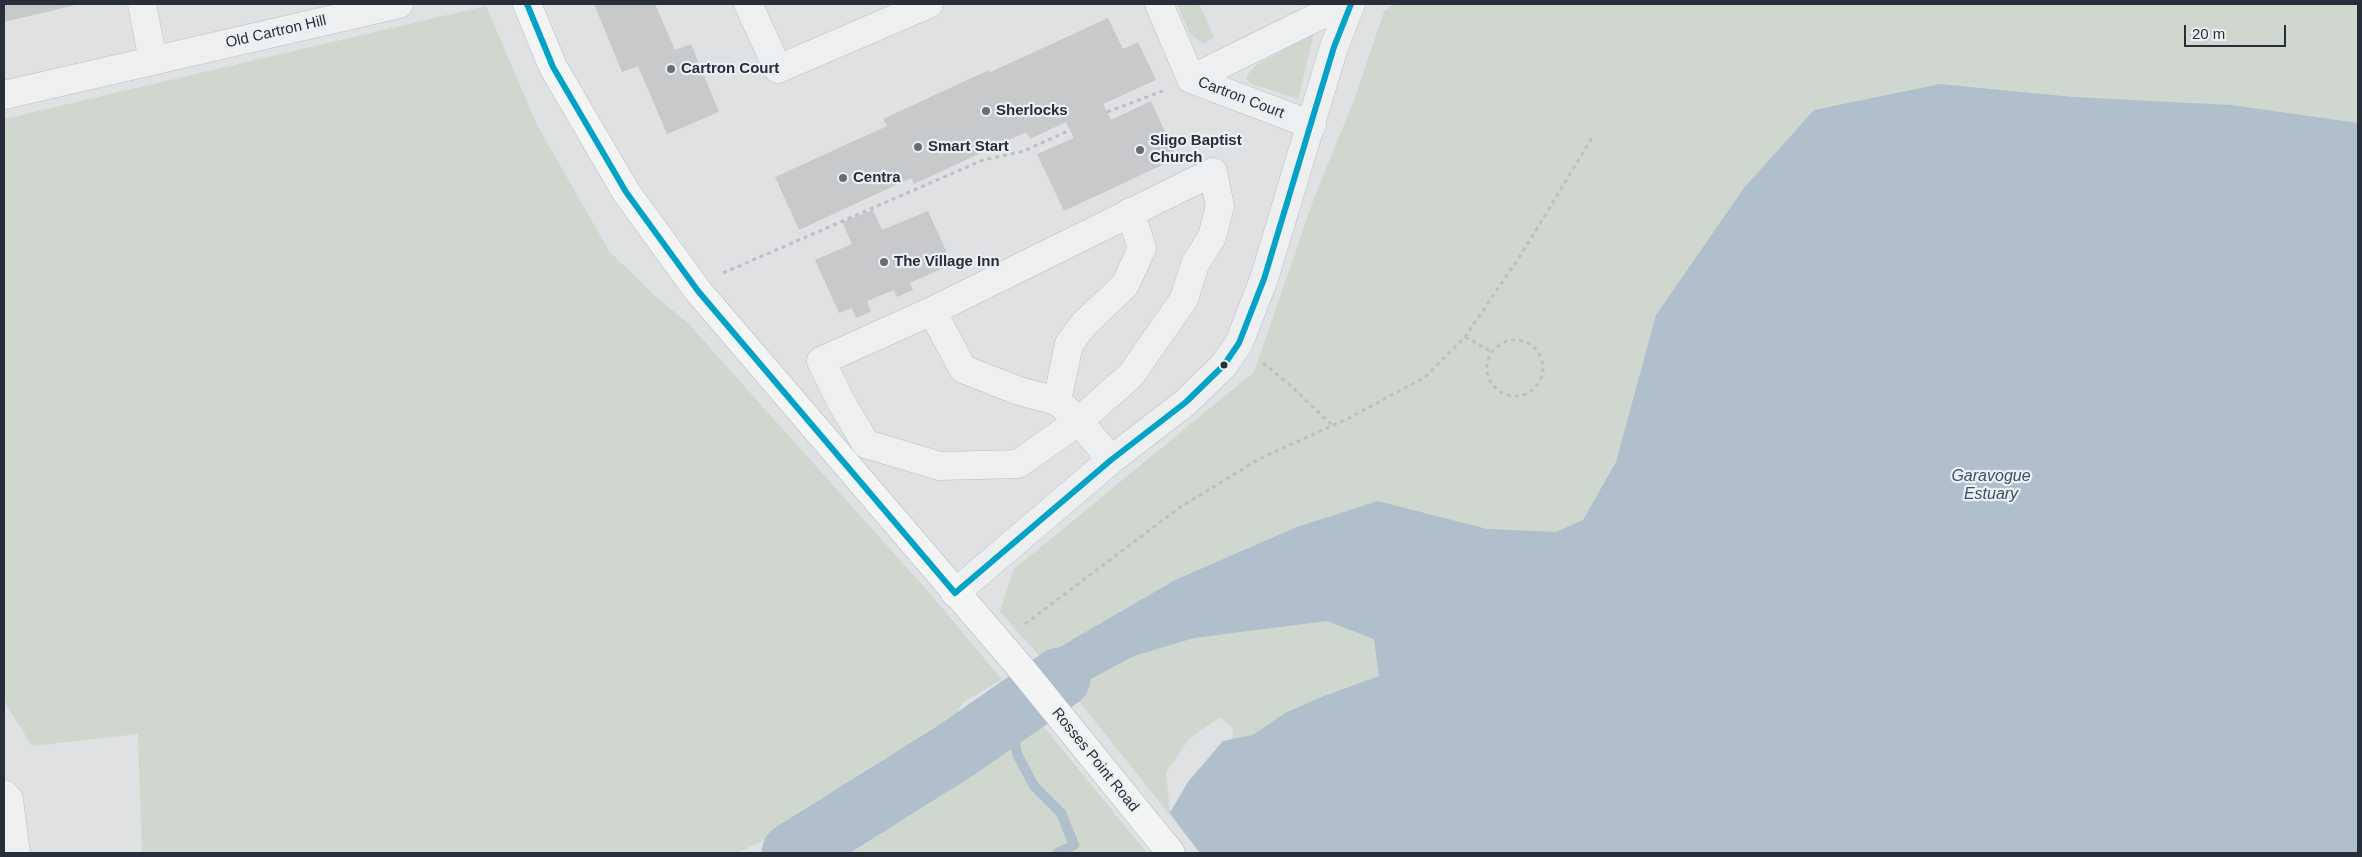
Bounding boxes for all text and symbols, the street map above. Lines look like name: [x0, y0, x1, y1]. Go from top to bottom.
street label: Old Cartron Hill: [224, 12, 328, 52]
scale bar: [2187, 15, 2290, 47]
text: 20 m: [2192, 25, 2225, 42]
place label: Cartron Court: [681, 60, 779, 78]
marker: Cartron Court: [665, 63, 677, 75]
street label: Cartron Court: [1195, 73, 1287, 123]
place label: Sherlocks: [996, 102, 1068, 120]
marker: Sherlocks: [980, 105, 992, 117]
place label: Sligo Baptist Church: [1150, 132, 1242, 167]
place label: Smart Start: [928, 138, 1009, 156]
marker: Smart Start: [912, 141, 924, 153]
marker: Sligo Baptist Church: [1134, 144, 1146, 156]
place label: Centra: [853, 169, 901, 187]
marker: Centra: [837, 172, 849, 184]
place label: The Village Inn: [894, 253, 1000, 271]
marker: The Village Inn: [878, 256, 890, 268]
unlabelled marker: [1219, 360, 1229, 370]
water label: Garavogue Estuary: [1951, 467, 2031, 505]
street label: Rosses Point Road: [1048, 704, 1142, 816]

